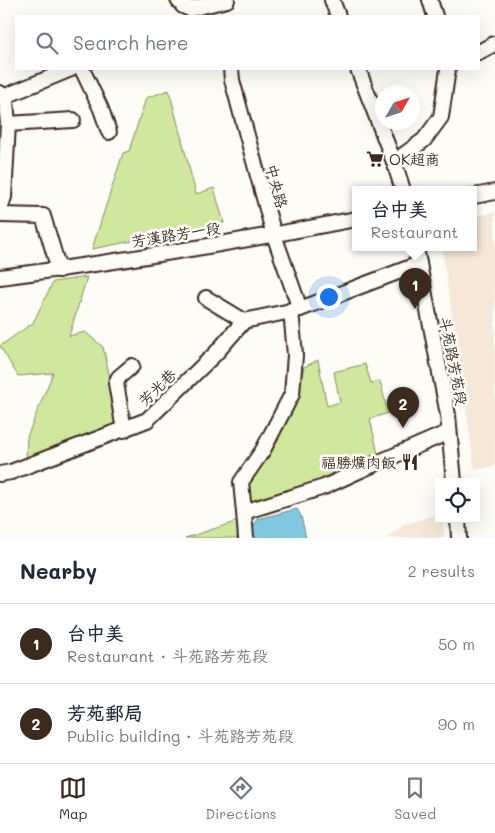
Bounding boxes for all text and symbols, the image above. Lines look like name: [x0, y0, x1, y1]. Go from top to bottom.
search box: [15, 15, 480, 70]
icon: search: [33, 29, 61, 57]
text: Search here: [73, 30, 189, 55]
north arrow: [375, 85, 420, 130]
supermarket icon: OK超商: [365, 149, 385, 169]
place label: OK超商: [389, 149, 440, 169]
street label: 中央路: [262, 162, 292, 210]
popup: [352, 186, 477, 251]
text: 台中美: [371, 196, 428, 221]
street label: 芳漢路芳一段: [130, 217, 222, 251]
text: Restaurant: [371, 221, 458, 242]
pin: 1: [399, 268, 431, 309]
your location: [316, 284, 342, 310]
street label: 斗苑路芳苑段: [436, 315, 472, 407]
street label: 芳光巷: [134, 364, 180, 410]
pin: 2: [387, 387, 419, 428]
place label: 福勝爌肉飯: [321, 452, 396, 472]
restaurant icon: 福勝爌肉飯: [400, 452, 420, 472]
map controls: [435, 478, 480, 523]
button: locate: [435, 478, 480, 523]
text: Nearby: [20, 557, 97, 584]
text: 2 results: [408, 560, 475, 581]
text: 台中美: [67, 620, 124, 645]
text: 1: [32, 633, 40, 654]
text: 50 m: [438, 633, 475, 654]
text: Restaurant · 斗苑路芳苑段: [67, 645, 268, 666]
text: 芳苑郵局: [67, 700, 143, 725]
text: 2: [32, 713, 40, 734]
text: 90 m: [438, 713, 475, 734]
text: Public building · 斗苑路芳苑段: [67, 725, 293, 746]
tab: Map: [59, 774, 87, 823]
tab: Directions: [205, 774, 277, 823]
tab: Saved: [394, 774, 436, 823]

